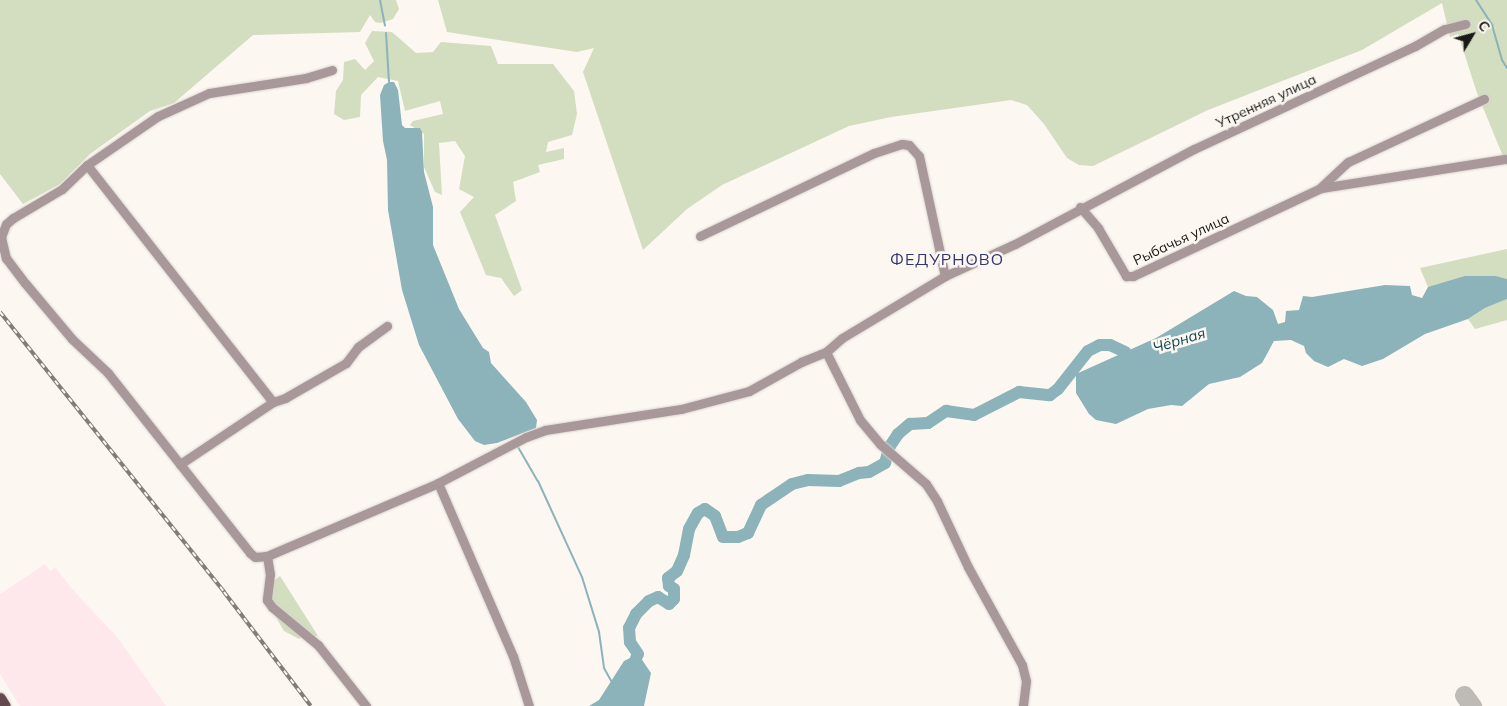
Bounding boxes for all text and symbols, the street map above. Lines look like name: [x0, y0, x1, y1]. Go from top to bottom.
north arrow: [1447, 10, 1497, 60]
text: С: [1474, 17, 1494, 35]
street label: Утренняя улица: [1213, 70, 1319, 132]
street label: Рыбачья улица: [1130, 209, 1232, 269]
district label: ФЕДУРНОВО: [889, 249, 1005, 269]
water label: Чёрная: [1150, 323, 1208, 357]

